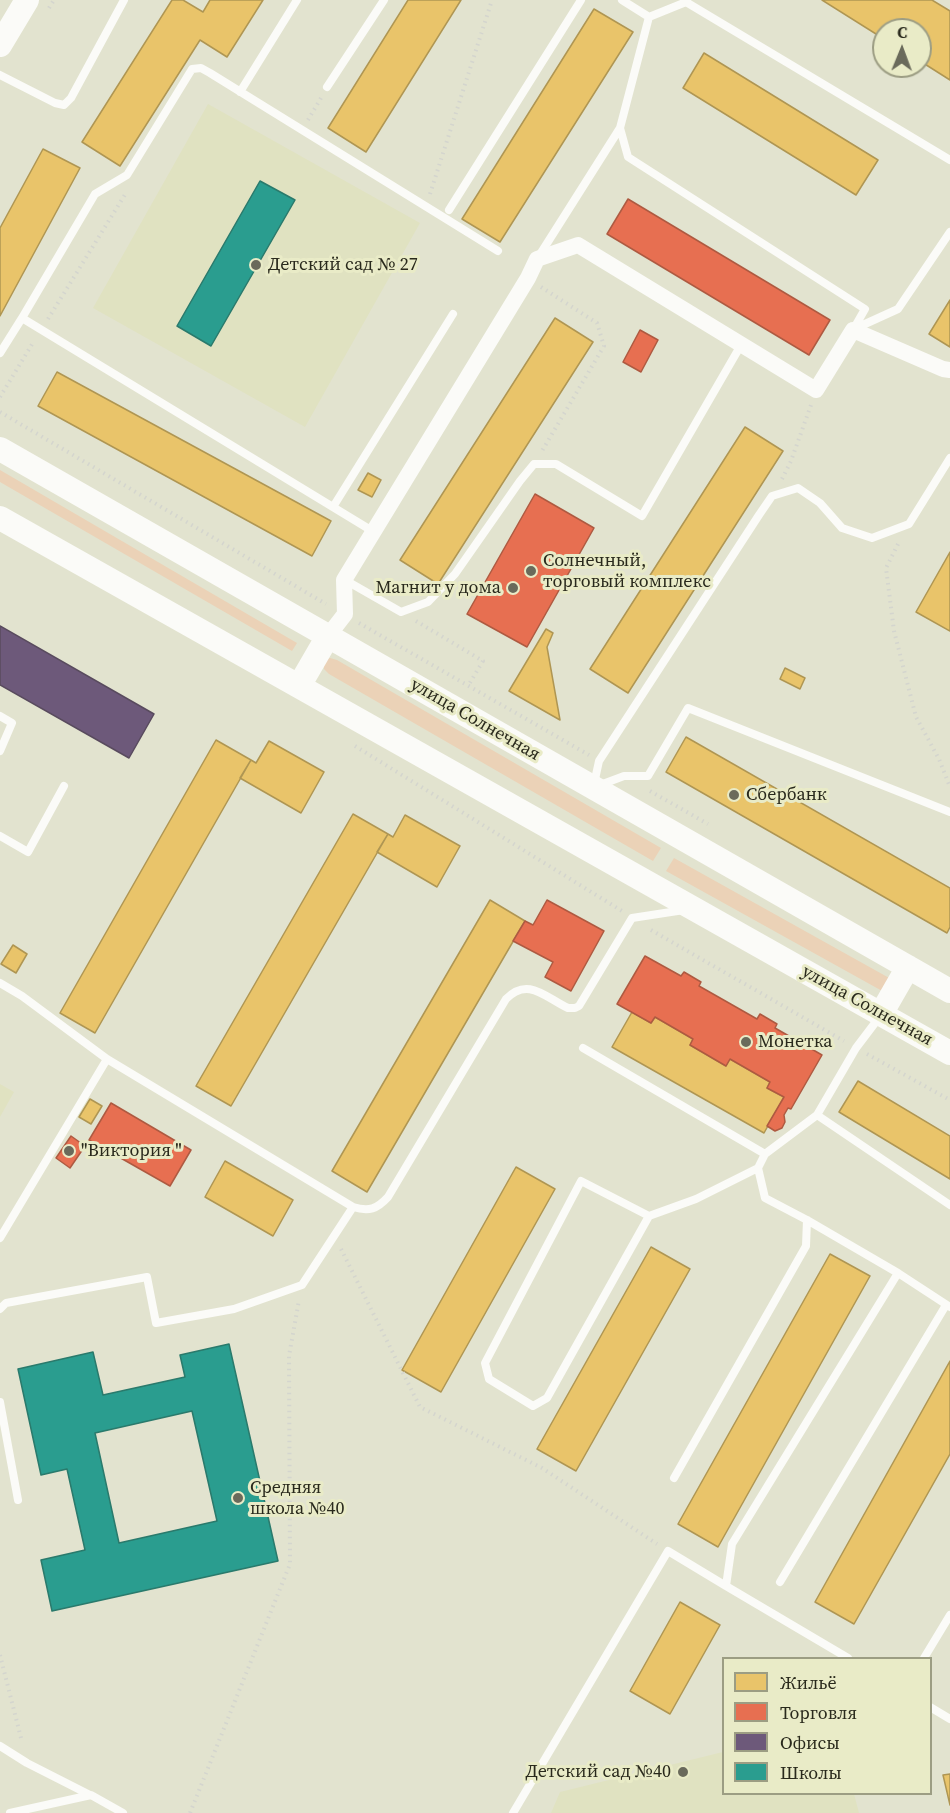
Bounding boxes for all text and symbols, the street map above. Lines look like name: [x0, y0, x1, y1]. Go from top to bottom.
north arrow: [872, 18, 932, 78]
text: С: [897, 21, 907, 43]
place label: Детский сад № 27: [268, 254, 418, 276]
marker: Детский сад № 27: [249, 258, 263, 272]
place label: Солнечный, торговый комплекс: [543, 550, 711, 592]
marker: Солнечный, торговый комплекс: [524, 564, 538, 578]
place label: Магнит у дома: [375, 577, 501, 599]
marker: Магнит у дома: [506, 581, 520, 595]
street label: улица Солнечная: [406, 674, 544, 766]
place label: Сбербанк: [746, 784, 827, 806]
marker: Сбербанк: [727, 788, 741, 802]
street label: улица Солнечная: [798, 961, 936, 1051]
place label: Монетка: [758, 1031, 833, 1053]
marker: Монетка: [739, 1035, 753, 1049]
place label: "Виктория ": [81, 1140, 182, 1162]
marker: "Виктория ": [62, 1144, 76, 1158]
place label: Средняя школа №40: [250, 1477, 344, 1520]
marker: Средняя школа №40: [231, 1491, 245, 1505]
legend: [722, 1657, 932, 1795]
text: Жильё: [780, 1670, 837, 1695]
text: Торговля: [780, 1700, 857, 1725]
text: Офисы: [780, 1730, 840, 1755]
text: Школы: [780, 1760, 842, 1785]
place label: Детский сад №40: [525, 1761, 671, 1783]
marker: Детский сад №40: [676, 1765, 690, 1779]

